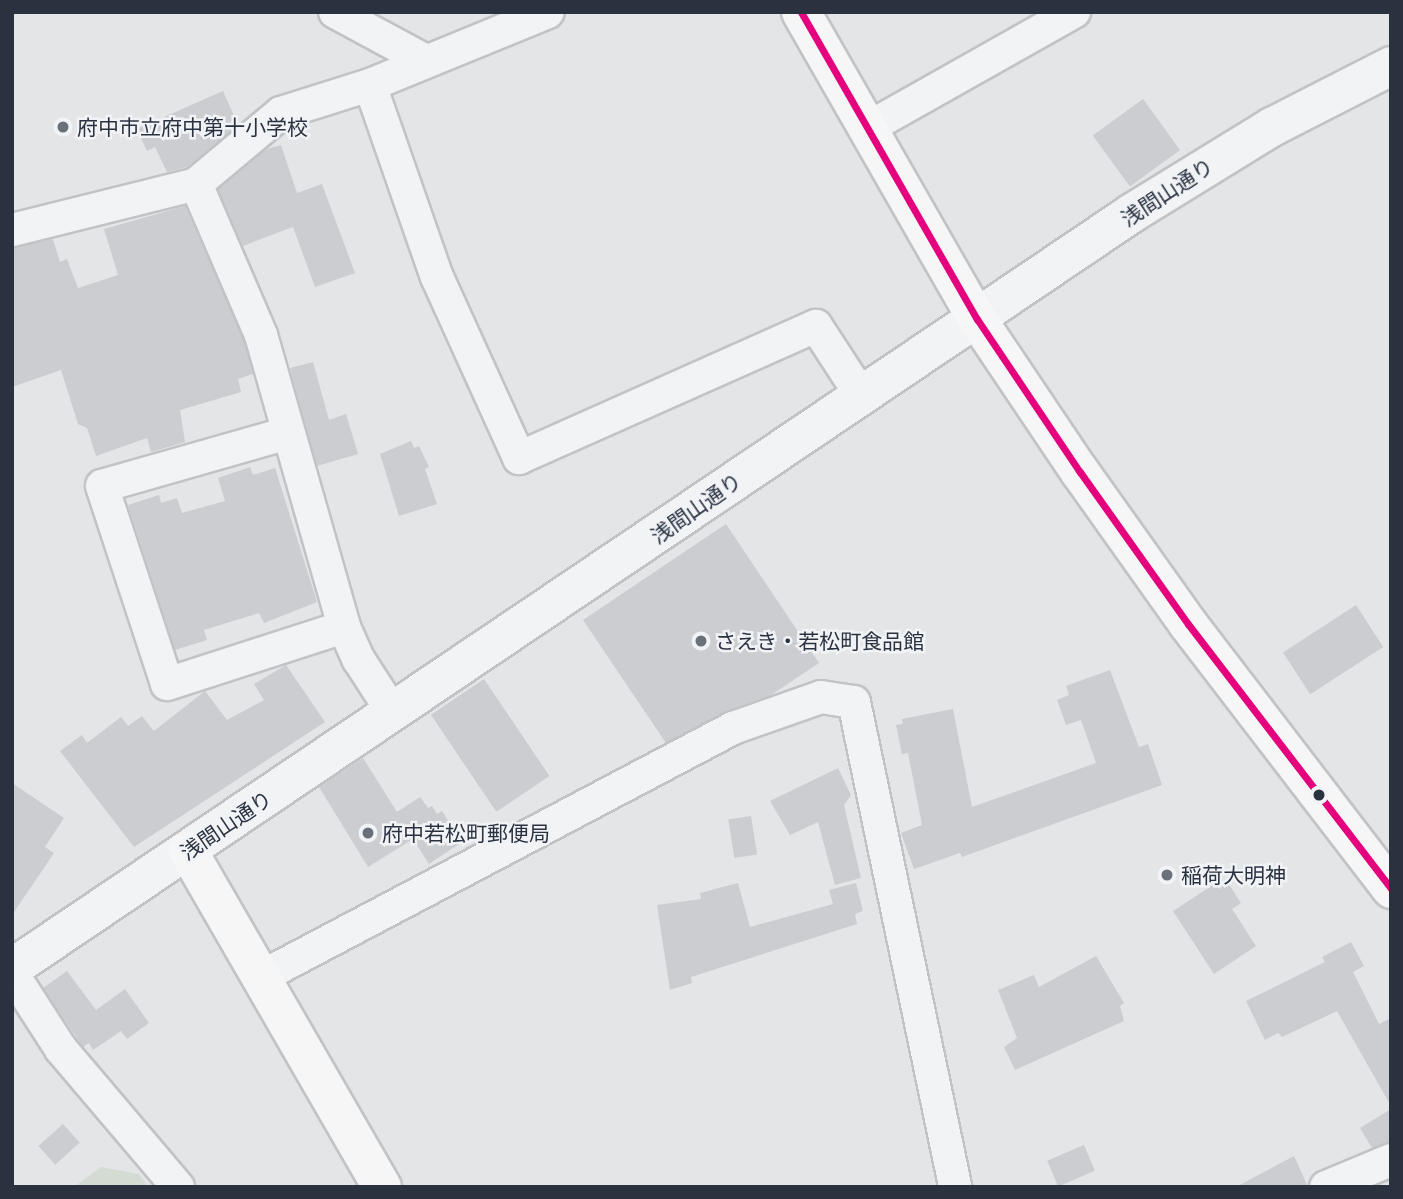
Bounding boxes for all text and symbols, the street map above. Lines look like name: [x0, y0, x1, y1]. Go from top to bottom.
place label: 府中市立府中第十小学校: [77, 114, 308, 140]
marker: 府中市立府中第十小学校: [55, 119, 71, 135]
street label: 浅間山通り: [1116, 153, 1218, 231]
street label: 浅間山通り: [646, 468, 746, 548]
place label: さえき・若松町食品館: [715, 628, 925, 654]
marker: さえき・若松町食品館: [693, 633, 709, 649]
street label: 浅間山通り: [175, 785, 277, 865]
unlabelled marker: [1312, 788, 1326, 802]
place label: 府中若松町郵便局: [382, 820, 550, 846]
marker: 府中若松町郵便局: [360, 825, 376, 841]
place label: 稲荷大明神: [1181, 862, 1286, 888]
marker: 稲荷大明神: [1159, 867, 1175, 883]

